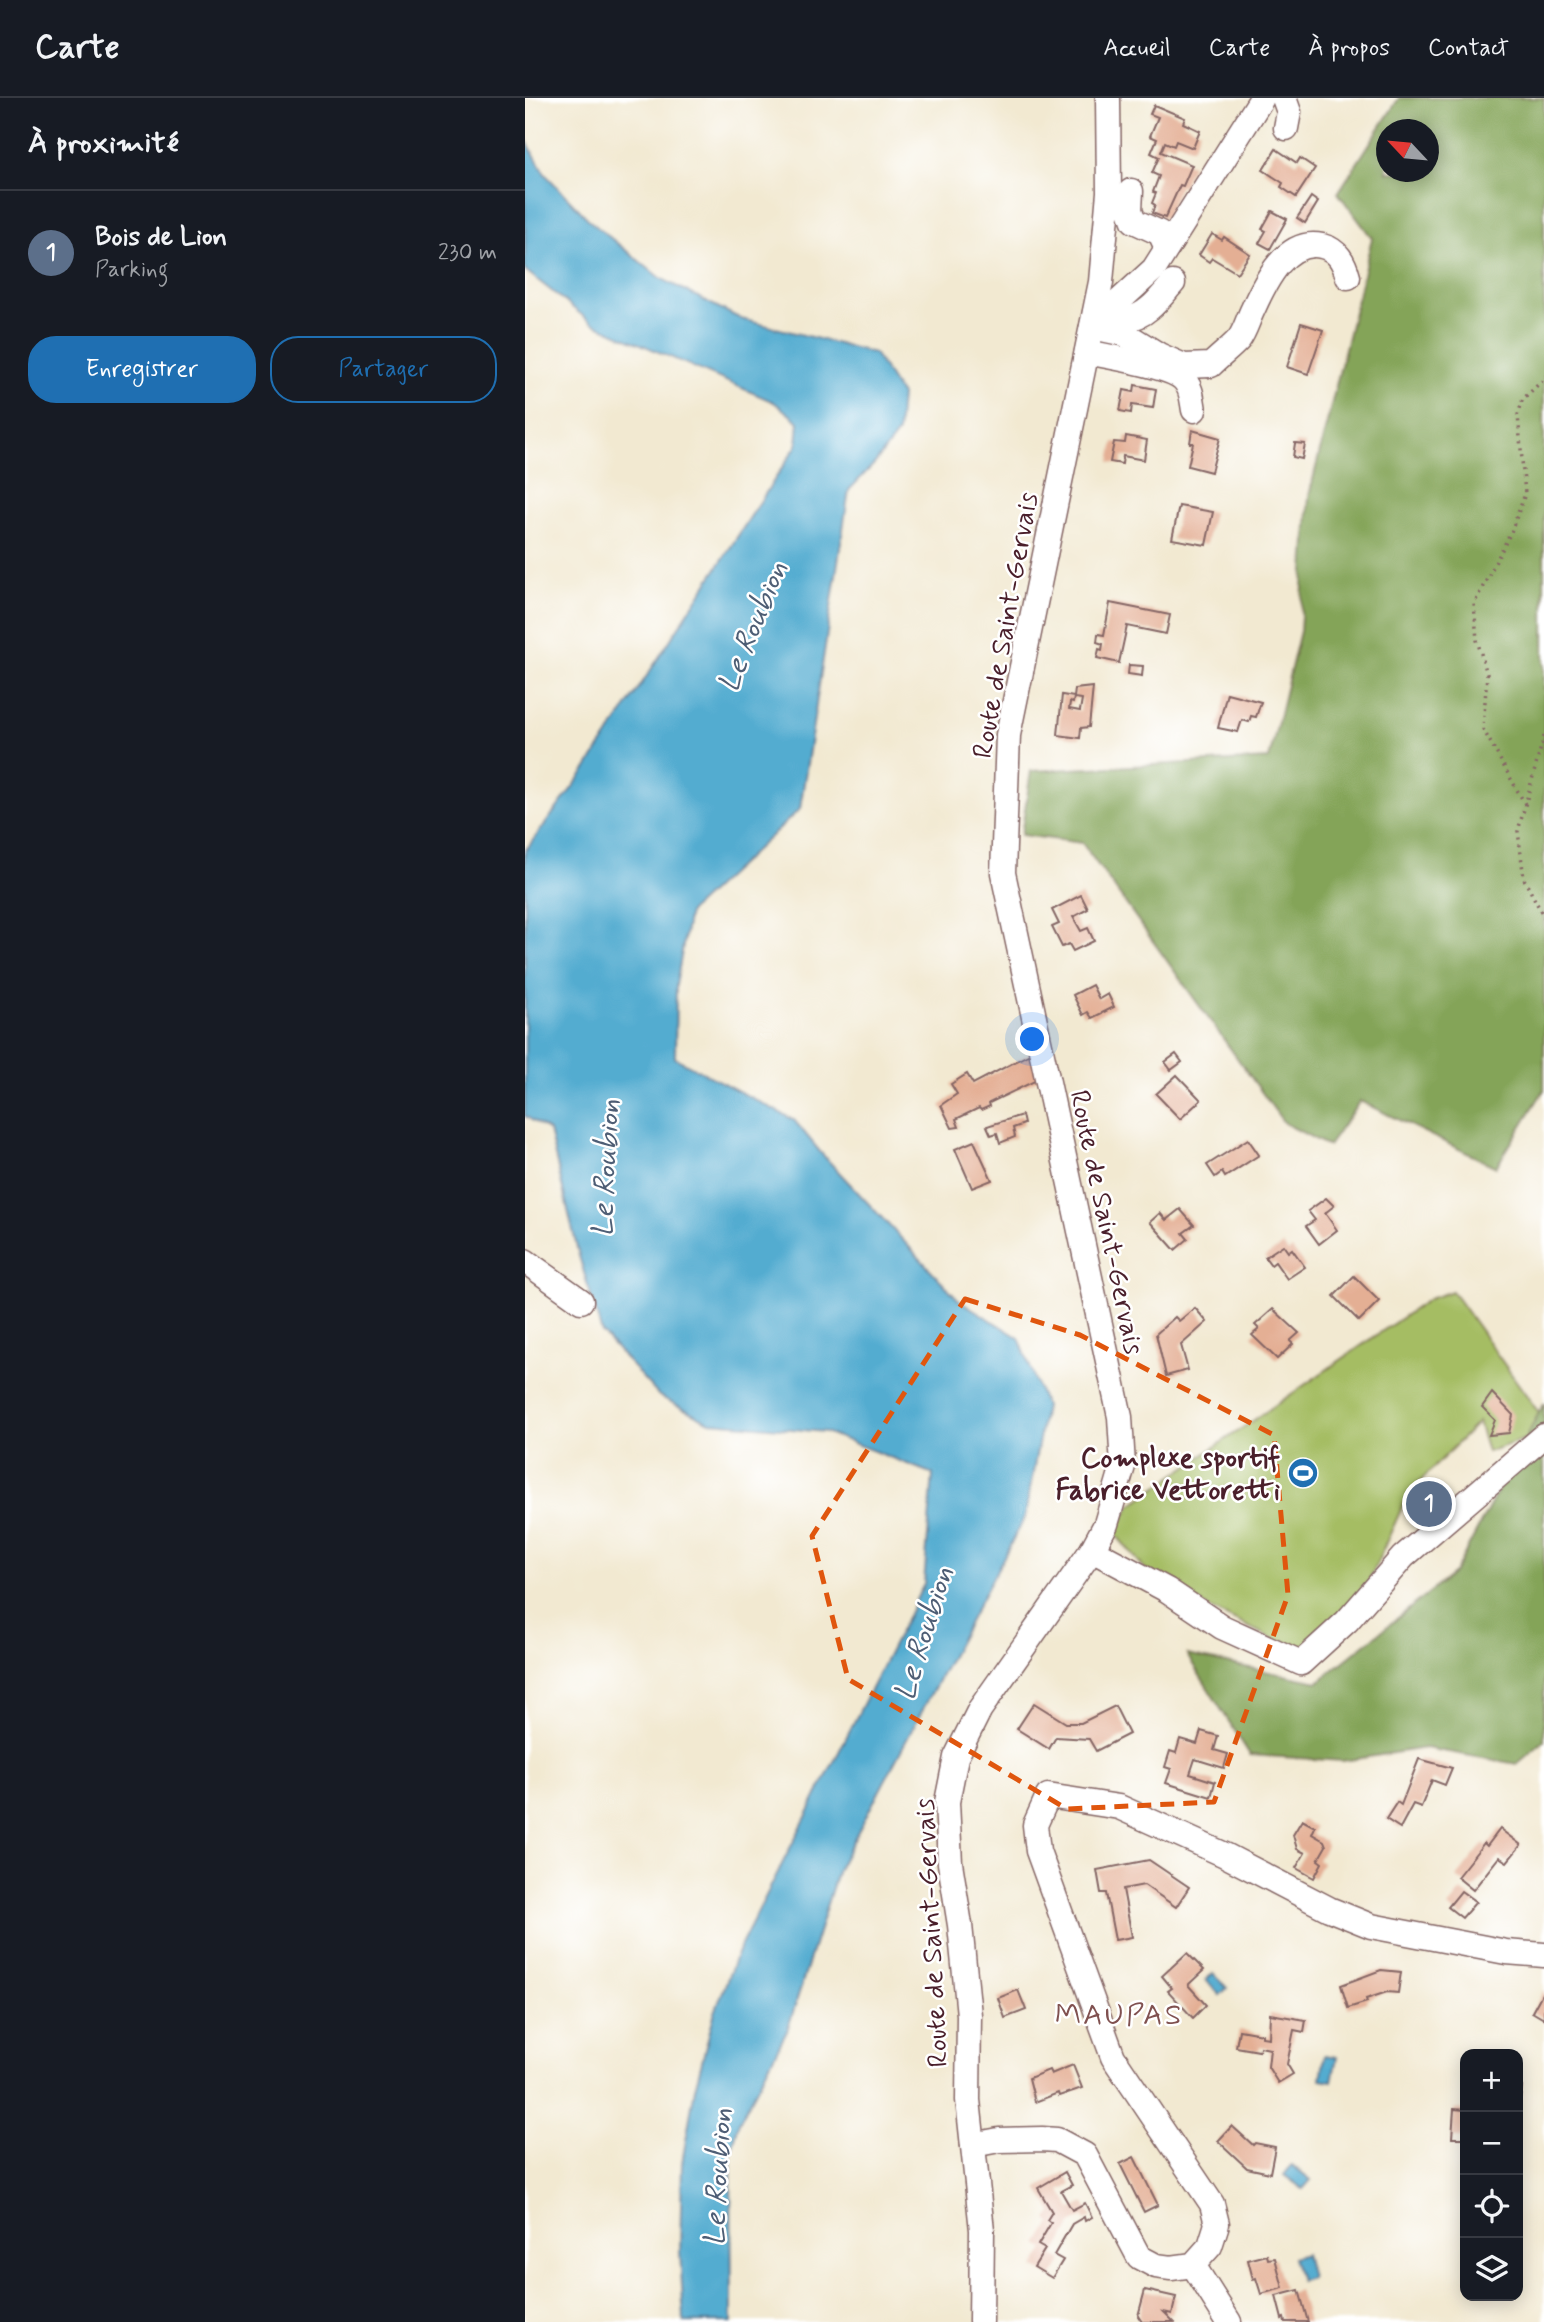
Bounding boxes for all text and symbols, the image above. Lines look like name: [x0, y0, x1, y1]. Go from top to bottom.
text: Carte: [35, 26, 120, 70]
text: Accueil: [1103, 33, 1171, 64]
text: Carte: [1209, 33, 1270, 64]
text: À propos: [1308, 33, 1390, 64]
text: Contact: [1428, 33, 1509, 64]
north arrow: [1376, 119, 1439, 182]
text: À proximité: [28, 124, 179, 163]
text: Bois de Lion: [95, 221, 227, 255]
text: 1: [46, 238, 56, 268]
text: 230 m: [438, 238, 497, 268]
text: Parking: [95, 255, 168, 285]
button: Enregistrer: [28, 336, 256, 403]
button: Partager: [270, 336, 497, 403]
street label: Route de Saint-Gervais: [965, 490, 1048, 761]
water label: Le Roubion: [710, 555, 797, 698]
your location: [1015, 1022, 1049, 1056]
street label: Route de Saint-Gervais: [1059, 1087, 1152, 1358]
water label: Le Roubion: [583, 1098, 630, 1238]
place label: Complexe sportif Fabrice Vettoretti: [1055, 1441, 1280, 1510]
sports icon: Complexe sportif Fabrice Vettoretti: [1286, 1456, 1320, 1490]
pin: 1: [1406, 1478, 1452, 1530]
water label: Le Roubion: [886, 1562, 963, 1705]
street label: Route de Saint-Gervais: [907, 1797, 958, 2068]
district label: MAUPAS: [1055, 1996, 1183, 2035]
map controls: [1460, 2049, 1523, 2301]
button: +: [1460, 2049, 1523, 2112]
water label: Le Roubion: [695, 2107, 742, 2247]
button: −: [1460, 2112, 1523, 2175]
button: locate: [1460, 2175, 1523, 2238]
button: layers: [1460, 2238, 1523, 2301]

